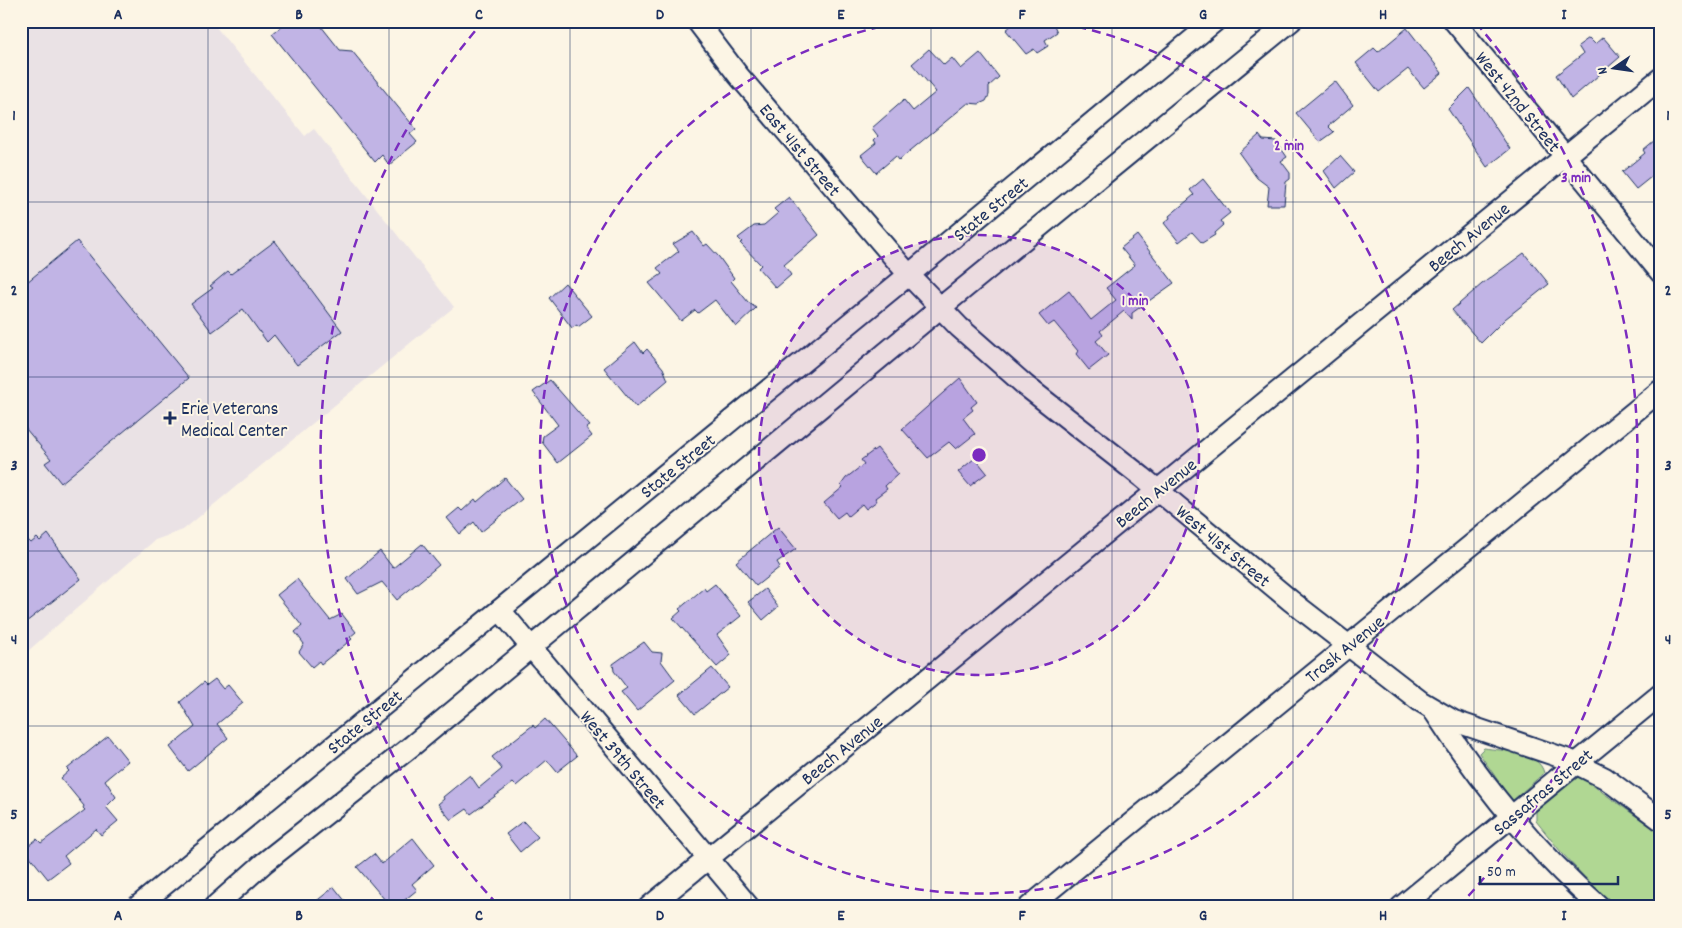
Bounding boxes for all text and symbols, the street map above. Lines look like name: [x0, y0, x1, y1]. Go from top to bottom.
text: A: [114, 4, 123, 27]
text: B: [295, 4, 303, 27]
text: C: [475, 4, 483, 27]
text: D: [656, 4, 665, 27]
text: E: [837, 4, 845, 27]
text: F: [1018, 4, 1026, 27]
text: G: [1199, 4, 1207, 27]
text: H: [1379, 4, 1387, 27]
text: I: [1562, 4, 1568, 27]
north arrow: [1590, 42, 1640, 92]
street label: West 42nd Street: [1467, 47, 1565, 160]
text: N: [1593, 65, 1614, 76]
street label: East 41st Street: [751, 99, 845, 204]
text: 1: [12, 105, 16, 128]
text: 1: [1666, 105, 1670, 128]
text: 2 min: [1274, 136, 1304, 158]
text: 3 min: [1561, 168, 1591, 190]
street label: State Street: [949, 172, 1036, 250]
street label: Beech Avenue: [1423, 197, 1517, 280]
text: 2: [11, 280, 18, 303]
text: 2: [1665, 280, 1672, 303]
text: 1 min: [1122, 291, 1148, 313]
place label: Erie Veterans Medical Center: [181, 397, 287, 446]
marker: Erie Veterans Medical Center: [163, 411, 177, 425]
street label: State Street: [636, 429, 723, 507]
centre of rings: [970, 446, 988, 464]
street label: Beech Avenue: [1110, 453, 1204, 536]
text: 3: [10, 455, 18, 478]
text: 3: [1664, 455, 1672, 478]
street label: West 41st Street: [1169, 500, 1275, 595]
street label: Trask Avenue: [1301, 610, 1392, 691]
text: 4: [11, 629, 17, 652]
text: 4: [1665, 629, 1671, 652]
street label: State Street: [323, 685, 410, 763]
street label: West 39th Street: [572, 706, 671, 817]
street label: Beech Avenue: [796, 710, 890, 793]
street label: Sassafras Street: [1488, 744, 1600, 844]
text: 5: [10, 804, 18, 827]
text: 5: [1664, 804, 1672, 827]
scale bar: [1480, 853, 1617, 885]
text: 50 m: [1487, 862, 1516, 884]
text: A: [114, 905, 123, 928]
text: B: [295, 905, 303, 928]
text: C: [475, 905, 483, 928]
text: D: [656, 905, 665, 928]
text: E: [837, 905, 845, 928]
text: F: [1018, 905, 1026, 928]
text: G: [1199, 905, 1207, 928]
text: H: [1379, 905, 1387, 928]
text: I: [1562, 905, 1568, 928]

